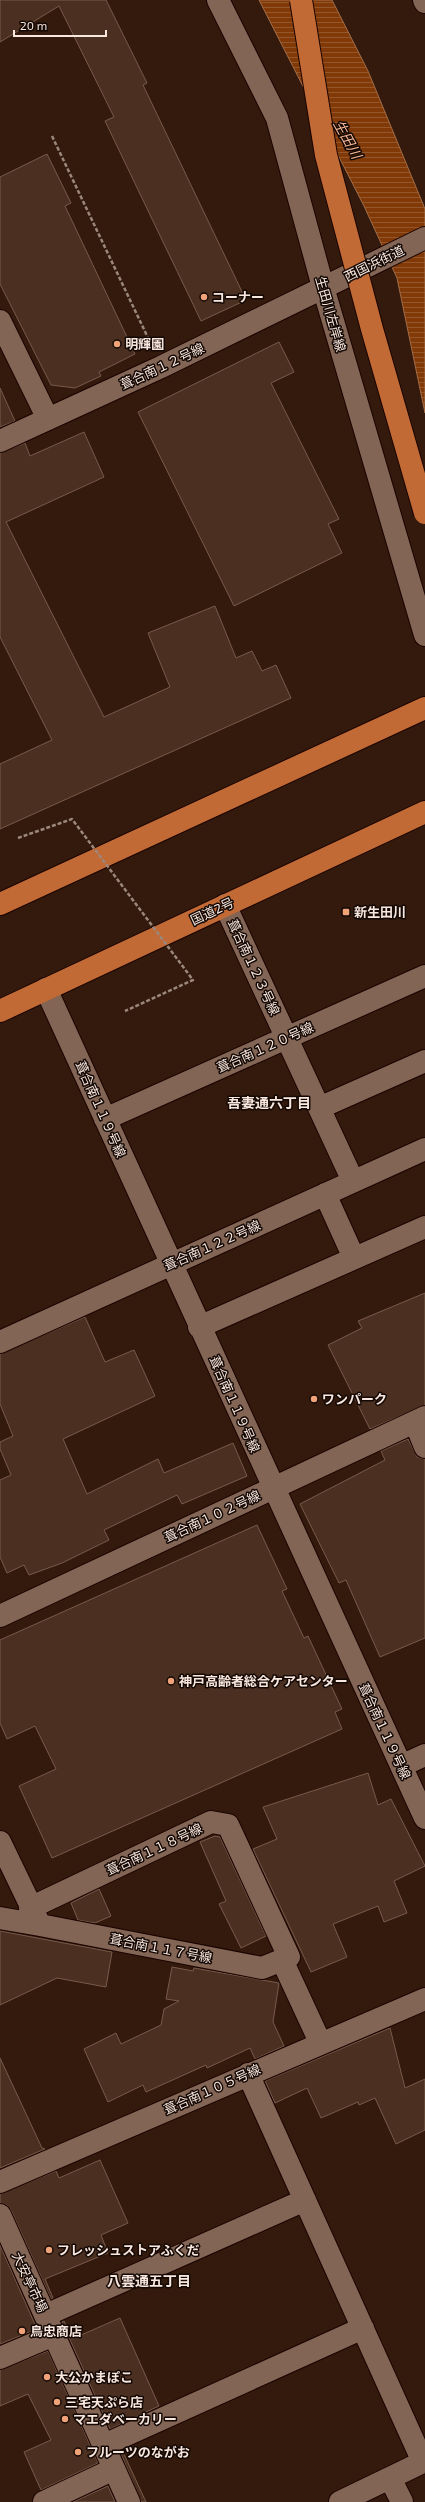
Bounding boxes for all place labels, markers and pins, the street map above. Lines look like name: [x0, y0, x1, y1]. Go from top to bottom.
place label: コーナー: [212, 289, 264, 305]
marker: コーナー: [199, 292, 209, 302]
place label: 明輝園: [125, 336, 164, 352]
marker: 明輝園: [112, 339, 122, 349]
place label: 新生田川: [354, 904, 406, 920]
marker: 新生田川: [341, 907, 351, 917]
place label: ワンパーク: [322, 1391, 387, 1407]
marker: ワンパーク: [309, 1394, 319, 1404]
place label: 神戸高齢者総合ケアセンター: [179, 1673, 348, 1689]
marker: 神戸高齢者総合ケアセンター: [166, 1676, 176, 1686]
place label: フレッシュストアふくだ: [57, 2242, 200, 2258]
marker: フレッシュストアふくだ: [44, 2245, 54, 2255]
place label: 鳥忠商店: [30, 2323, 82, 2339]
marker: 鳥忠商店: [17, 2326, 27, 2336]
place label: 大公かまぽこ: [55, 2369, 133, 2385]
marker: 大公かまぽこ: [42, 2372, 52, 2382]
place label: 三宅天ぷら店: [65, 2394, 143, 2410]
marker: 三宅天ぷら店: [52, 2397, 62, 2407]
place label: マエダベーカリー: [73, 2411, 177, 2427]
marker: マエダベーカリー: [60, 2414, 70, 2424]
place label: フルーツのながお: [86, 2444, 190, 2460]
marker: フルーツのながお: [73, 2447, 83, 2457]

